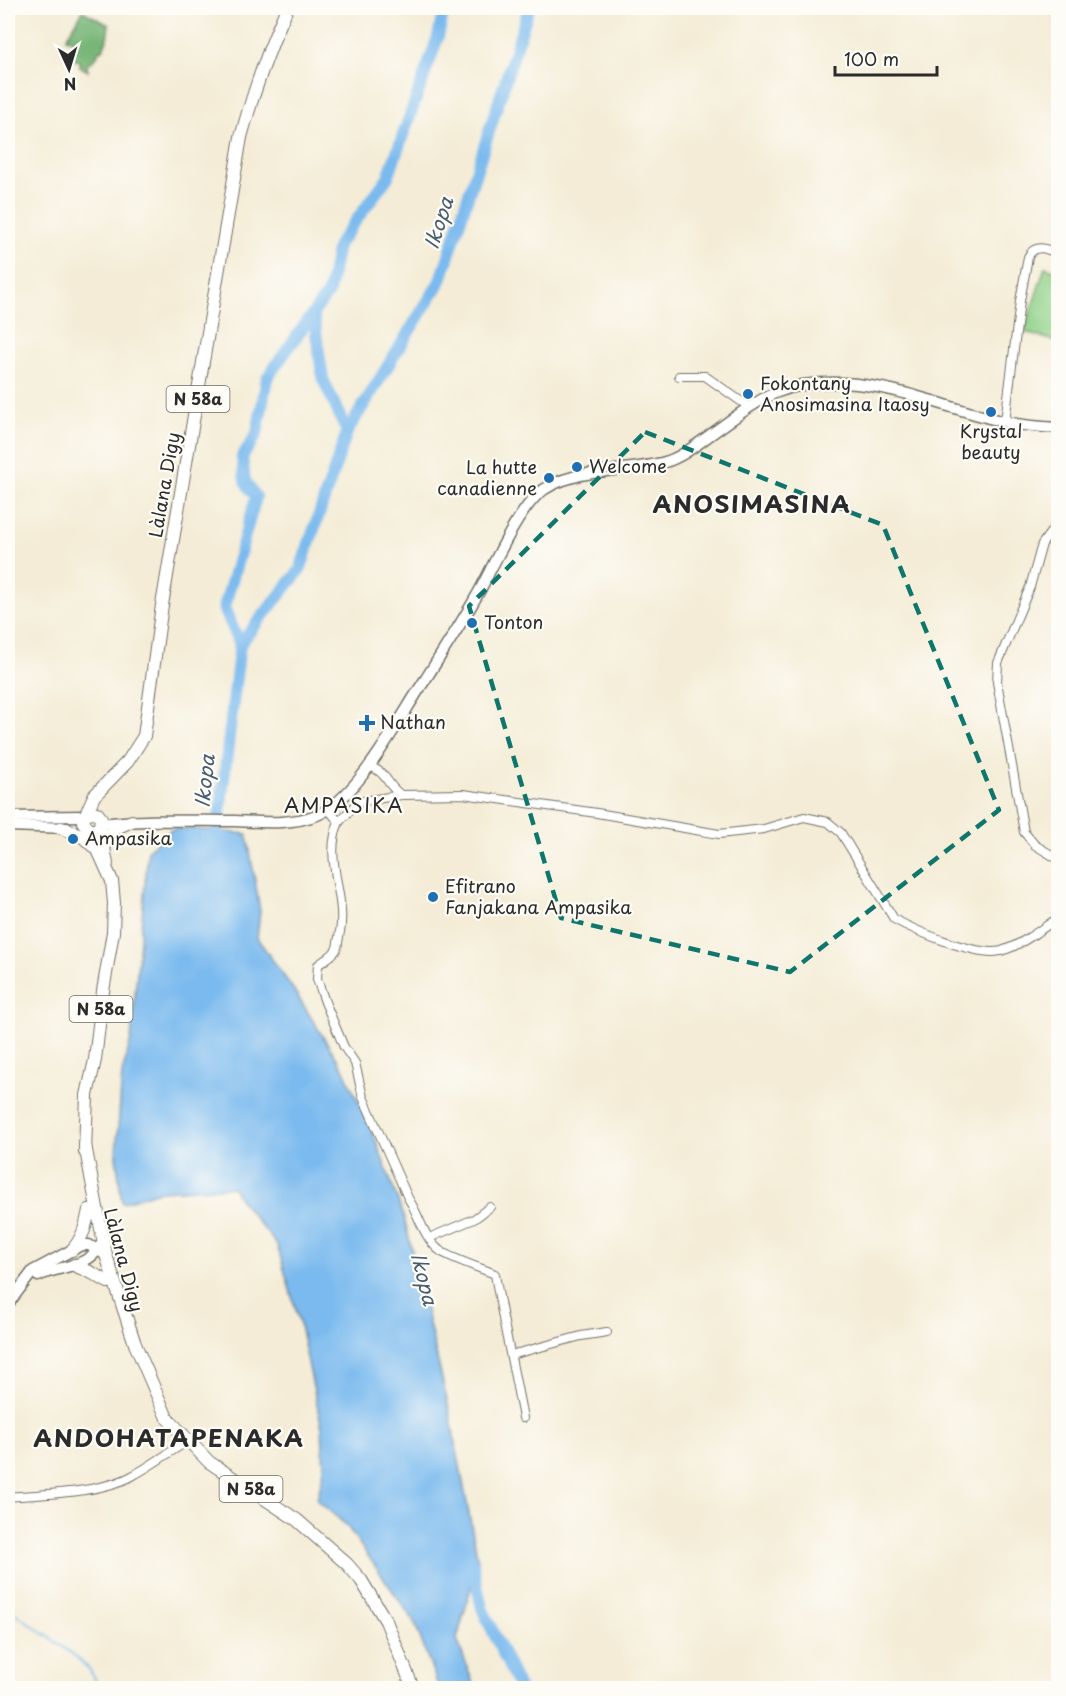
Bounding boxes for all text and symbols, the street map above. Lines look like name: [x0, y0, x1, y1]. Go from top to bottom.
north arrow: [39, 39, 99, 99]
scale bar: [835, 39, 937, 77]
text: 100 m: [844, 45, 899, 72]
text: N: [63, 73, 77, 97]
water label: Ikopa: [416, 192, 461, 253]
place label: Fokontany Anosimasina Itaosy: [760, 369, 930, 417]
road number: N 58a: [166, 386, 230, 412]
marker: Fokontany Anosimasina Itaosy: [741, 387, 755, 401]
marker: Krystal beauty: [984, 405, 998, 419]
place label: Krystal beauty: [960, 417, 1022, 465]
street label: Làlana Digy: [141, 430, 186, 539]
place label: Welcome: [589, 452, 667, 479]
place label: La hutte canadienne: [437, 453, 537, 501]
marker: Welcome: [570, 460, 584, 474]
marker: La hutte canadienne: [542, 471, 556, 485]
district label: ANOSIMASINA: [653, 485, 851, 521]
place label: Tonton: [484, 608, 543, 635]
marker: Tonton: [465, 616, 479, 630]
place label: Nathan: [380, 708, 446, 735]
marker: Nathan: [358, 714, 376, 732]
water label: Ikopa: [186, 752, 222, 809]
district label: AMPASIKA: [284, 790, 404, 820]
place label: Ampasika: [85, 824, 173, 851]
marker: Ampasika: [66, 832, 80, 846]
place label: Efitrano Fanjakana Ampasika: [445, 872, 632, 920]
marker: Efitrano Fanjakana Ampasika: [426, 890, 440, 904]
road number: N 58a: [70, 996, 132, 1022]
street label: Làlana Digy: [98, 1205, 151, 1315]
water label: Ikopa: [404, 1249, 446, 1309]
district label: ANDOHATAPENAKA: [33, 1419, 305, 1455]
road number: N 58a: [220, 1476, 282, 1502]

